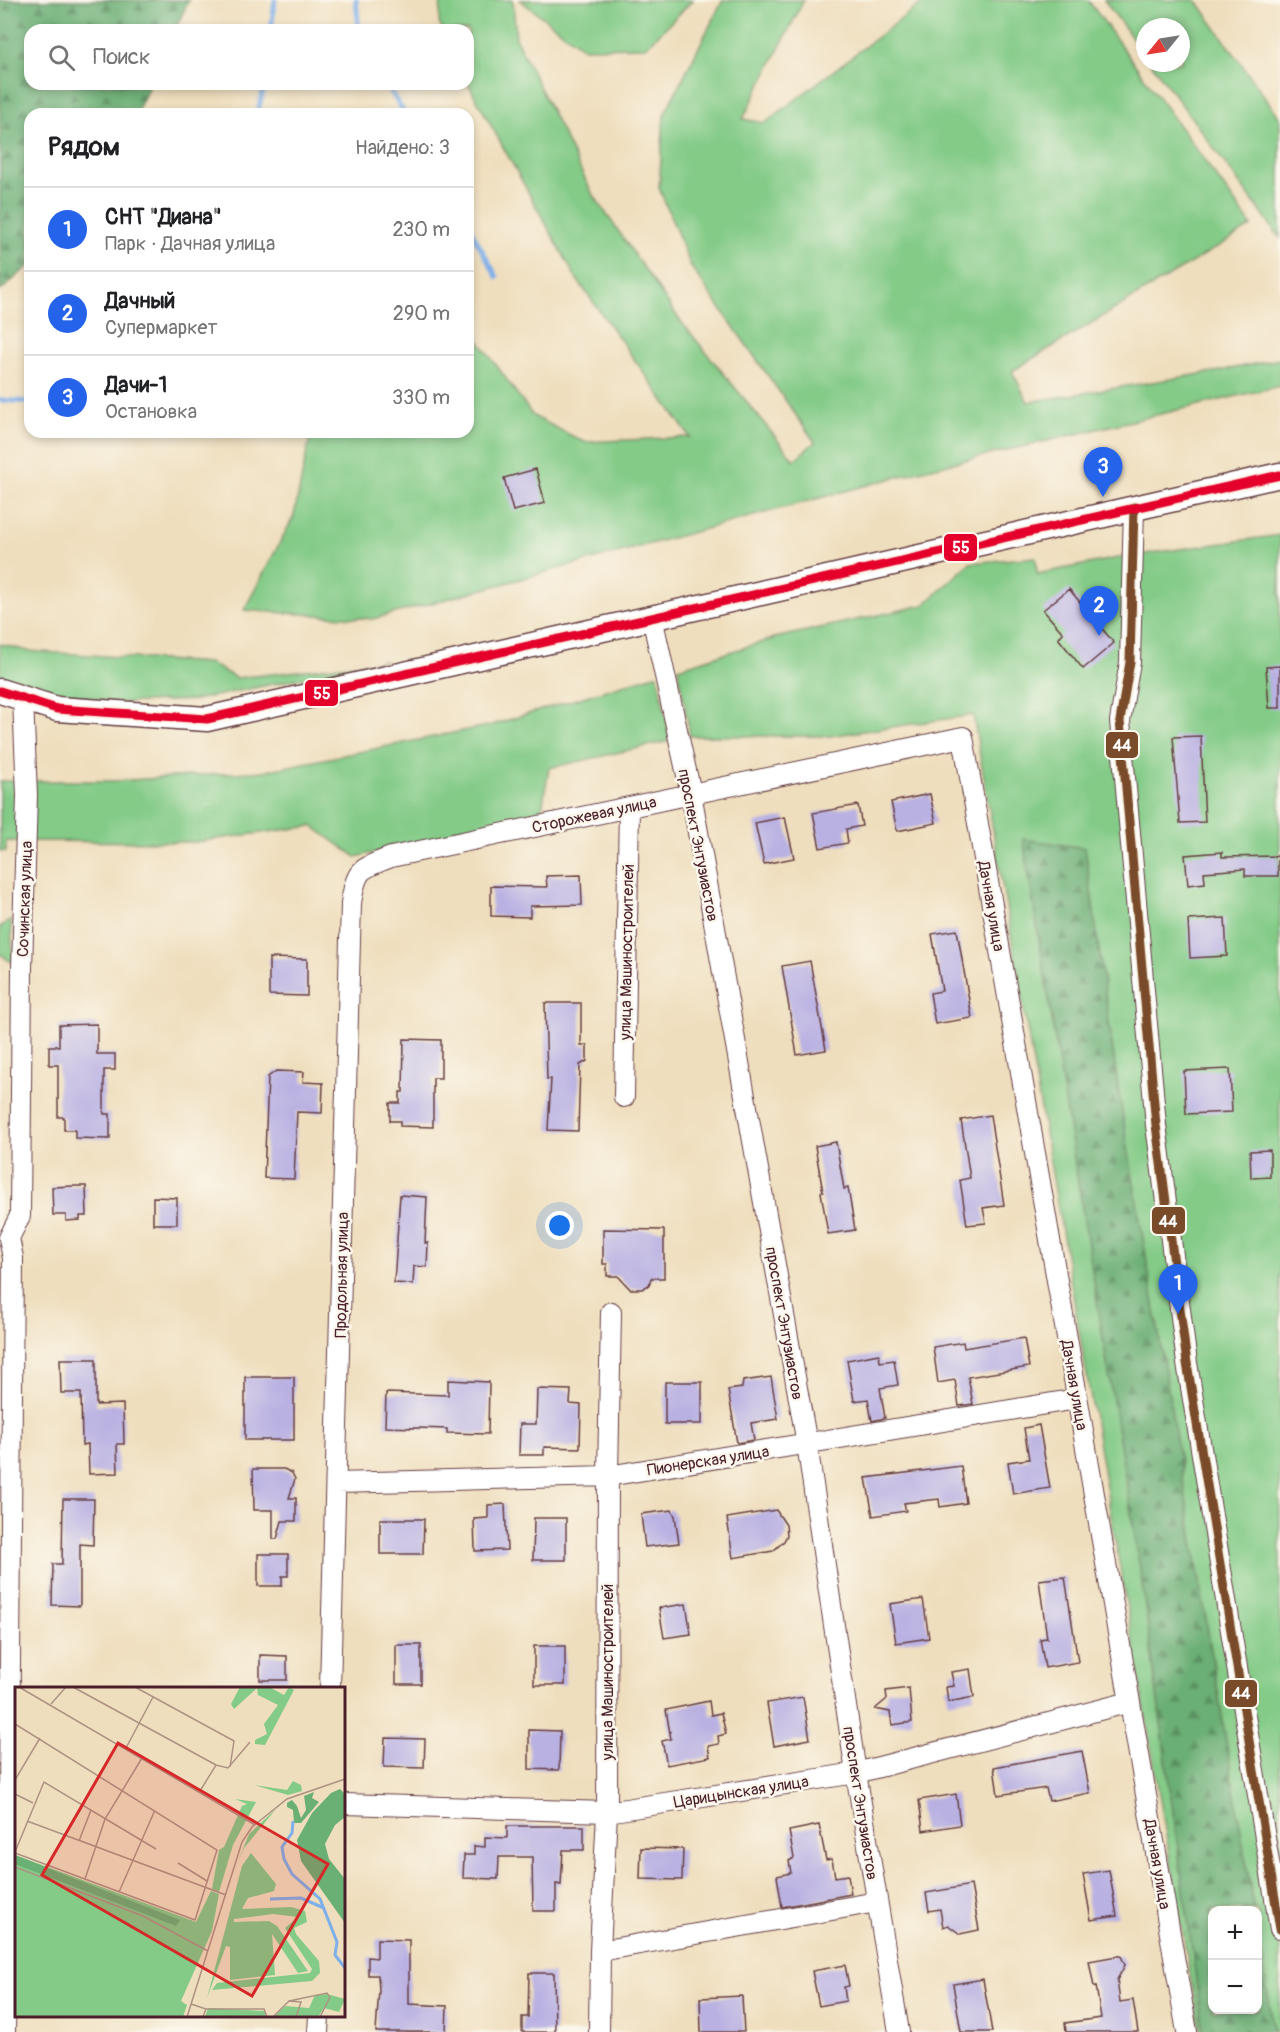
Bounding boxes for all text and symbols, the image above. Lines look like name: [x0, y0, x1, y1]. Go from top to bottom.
north arrow: [1136, 18, 1190, 72]
search box: [24, 24, 474, 90]
icon: search: [45, 41, 78, 74]
text: Поиск: [93, 43, 150, 71]
text: Рядом: [48, 131, 120, 163]
text: Найдено: 3: [355, 135, 450, 160]
text: СНТ "Диана": [105, 203, 222, 231]
text: 1: [64, 217, 71, 242]
text: 230 m: [393, 217, 450, 242]
text: Парк · Дачная улица: [105, 231, 275, 256]
text: Дачный: [105, 287, 175, 315]
text: 2: [62, 301, 73, 326]
text: 290 m: [393, 301, 450, 326]
text: Супермаркет: [105, 315, 217, 340]
text: Дачи-1: [105, 371, 167, 399]
text: 3: [62, 385, 73, 410]
text: 330 m: [392, 385, 450, 410]
text: Остановка: [105, 399, 197, 424]
pin: 3: [1084, 448, 1122, 497]
line badge: 55: [943, 533, 978, 562]
text: 55: [952, 538, 970, 558]
pin: 2: [1080, 586, 1118, 636]
line badge: 55: [304, 679, 339, 707]
text: 55: [313, 684, 331, 704]
line badge: 44: [1105, 731, 1139, 759]
text: 44: [1113, 736, 1132, 756]
street label: проспект Энтузиастов: [673, 767, 723, 923]
street label: Сторожевая улица: [530, 792, 658, 838]
street label: Сочинская улица: [13, 841, 37, 958]
street label: Дачная улица: [973, 858, 1009, 953]
street label: улица Машиностроителей: [615, 864, 639, 1041]
line badge: 44: [1151, 1206, 1186, 1235]
your location: [545, 1211, 574, 1240]
street label: Продольная улица: [331, 1212, 353, 1338]
text: 44: [1159, 1212, 1178, 1232]
street label: проспект Энтузиастов: [761, 1245, 807, 1401]
pin: 1: [1158, 1264, 1198, 1314]
street label: Дачная улица: [1056, 1337, 1092, 1432]
street label: Пионерская улица: [646, 1441, 771, 1481]
street label: улица Машиностроителей: [598, 1584, 618, 1761]
line badge: 44: [1224, 1679, 1258, 1708]
text: 44: [1232, 1684, 1251, 1704]
inset map: [15, 1687, 345, 2017]
street label: проспект Энтузиастов: [838, 1725, 882, 1881]
street label: Царицынская улица: [672, 1771, 810, 1813]
street label: Дачная улица: [1139, 1816, 1175, 1911]
map controls: [1208, 1906, 1262, 2014]
button: +: [1208, 1906, 1262, 1960]
button: −: [1208, 1960, 1262, 2014]

